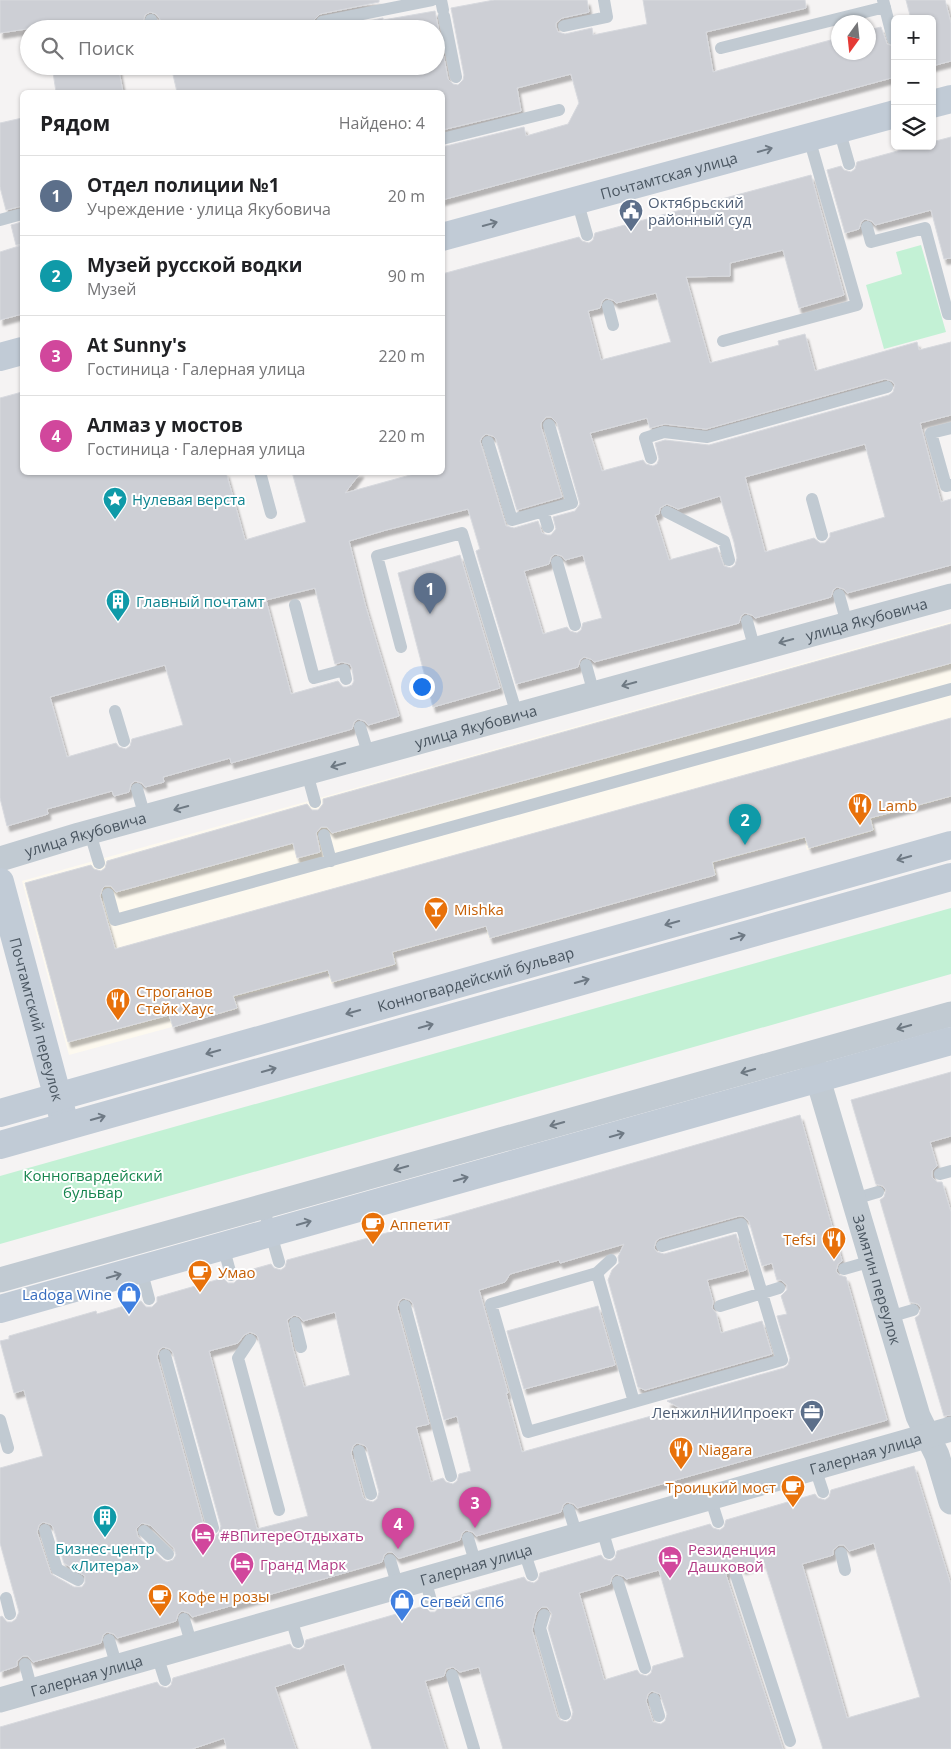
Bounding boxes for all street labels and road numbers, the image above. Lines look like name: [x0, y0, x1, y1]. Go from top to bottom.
street label: Почтамтская улица: [598, 147, 740, 204]
street label: улица Якубовича: [803, 593, 930, 645]
street label: улица Якубовича: [413, 700, 539, 752]
street label: улица Якубовича: [22, 807, 148, 861]
street label: Почтамтский переулок: [5, 935, 68, 1103]
street label: Конногвардейский бульвар: [375, 942, 576, 1016]
street label: Замятин переулок: [849, 1212, 906, 1347]
street label: Галерная улица: [807, 1428, 924, 1479]
street label: Галерная улица: [418, 1539, 534, 1590]
street label: Галерная улица: [28, 1650, 145, 1701]

